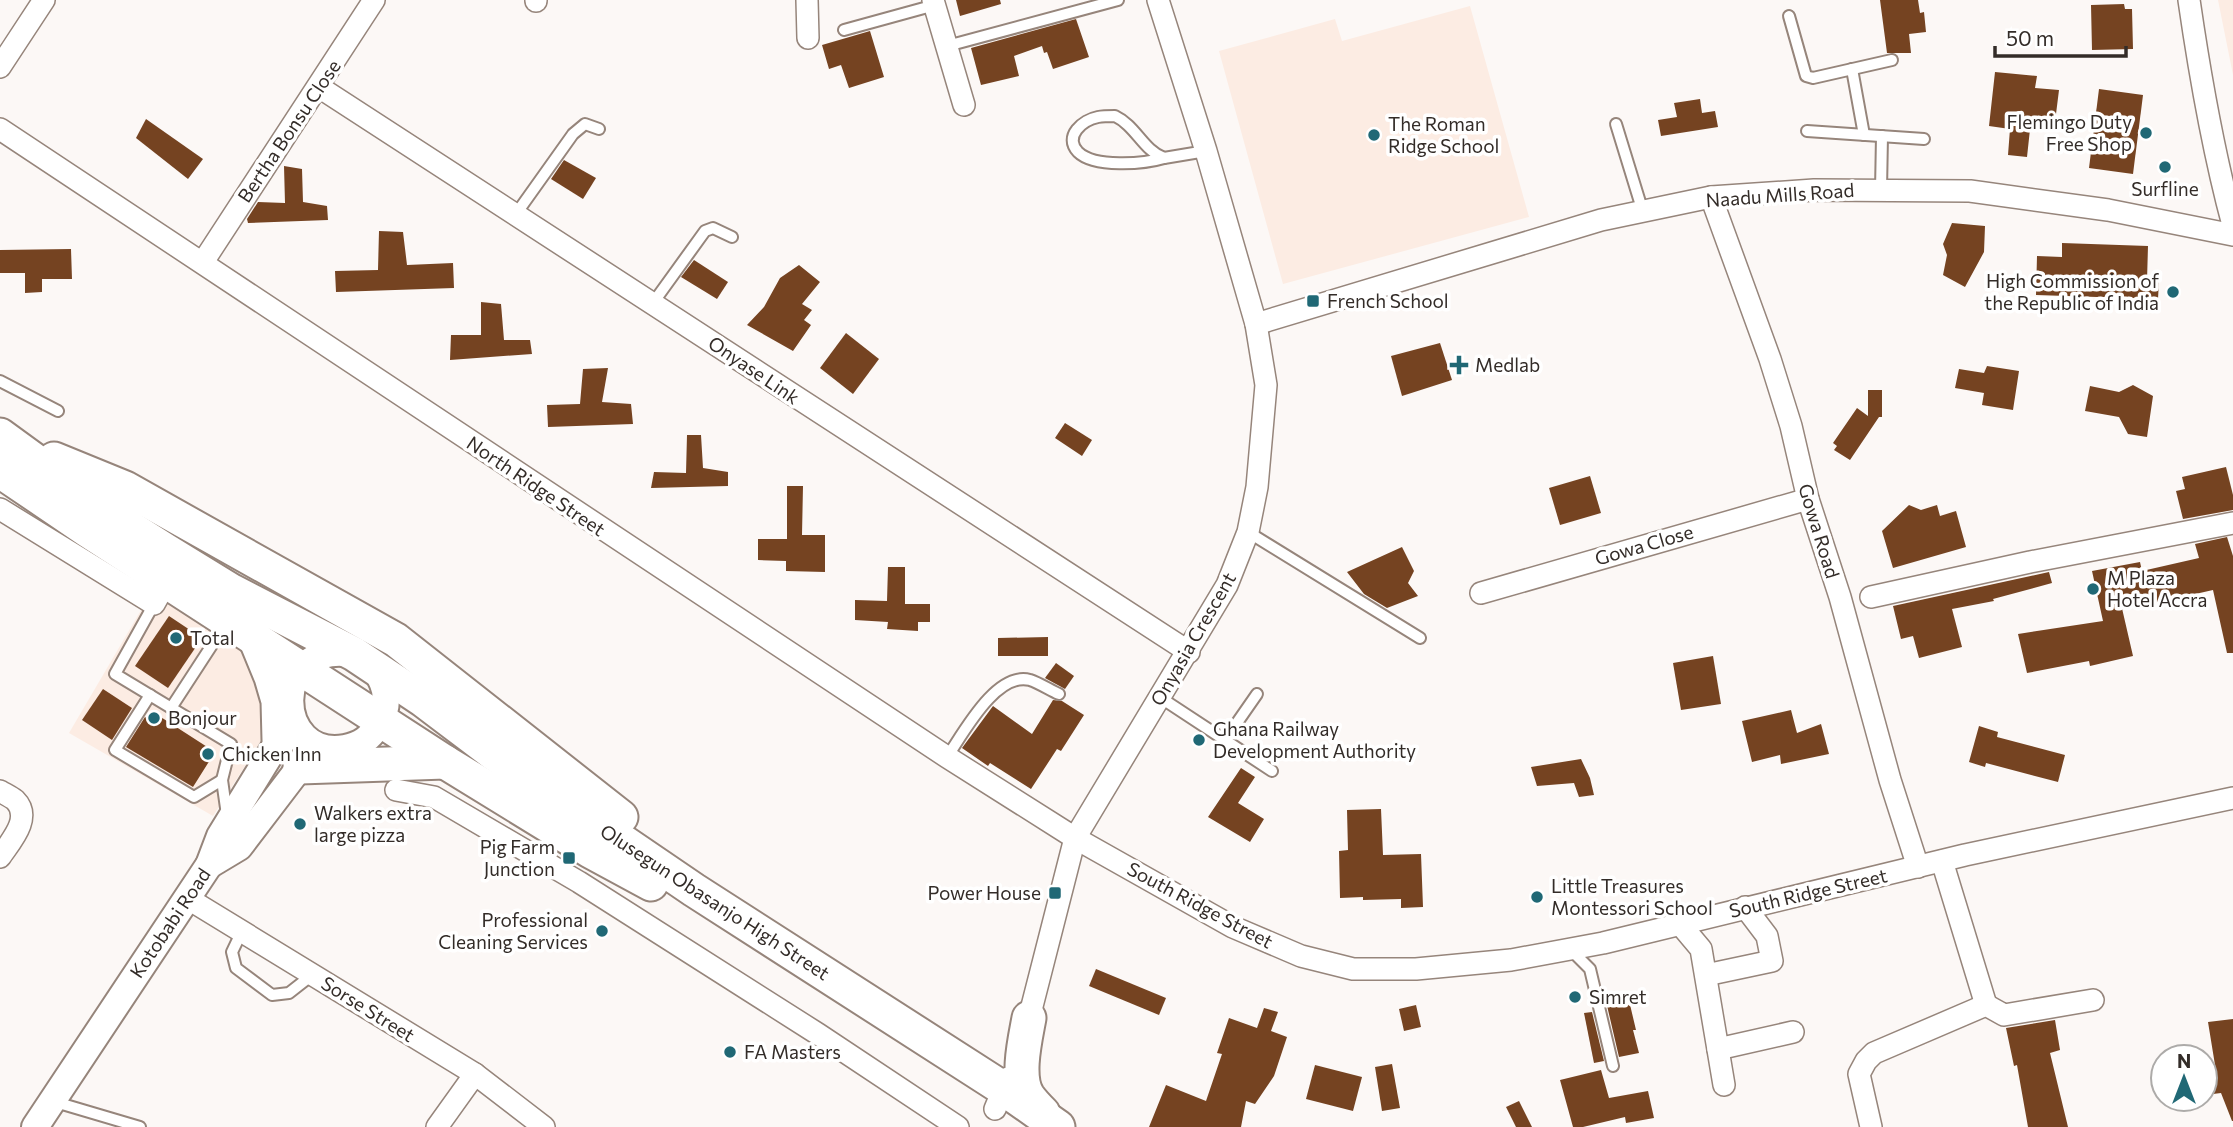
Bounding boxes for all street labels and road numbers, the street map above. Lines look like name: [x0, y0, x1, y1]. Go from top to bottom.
street label: Bertha Bonsu Close: [232, 55, 345, 206]
street label: Naadu Mills Road: [1705, 178, 1855, 211]
street label: Onyase Link: [704, 331, 804, 408]
street label: North Ridge Street: [463, 431, 610, 540]
street label: Gowa Road: [1794, 481, 1845, 581]
street label: Gowa Close: [1592, 520, 1696, 570]
street label: Onyasia Crescent: [1145, 568, 1240, 709]
street label: Olusegun Obasanjo High Street: [596, 819, 834, 985]
street label: South Ridge Street: [1124, 856, 1277, 953]
street label: Kotobabi Road: [124, 863, 215, 982]
street label: South Ridge Street: [1727, 863, 1889, 922]
street label: Sorse Street: [317, 971, 419, 1046]

